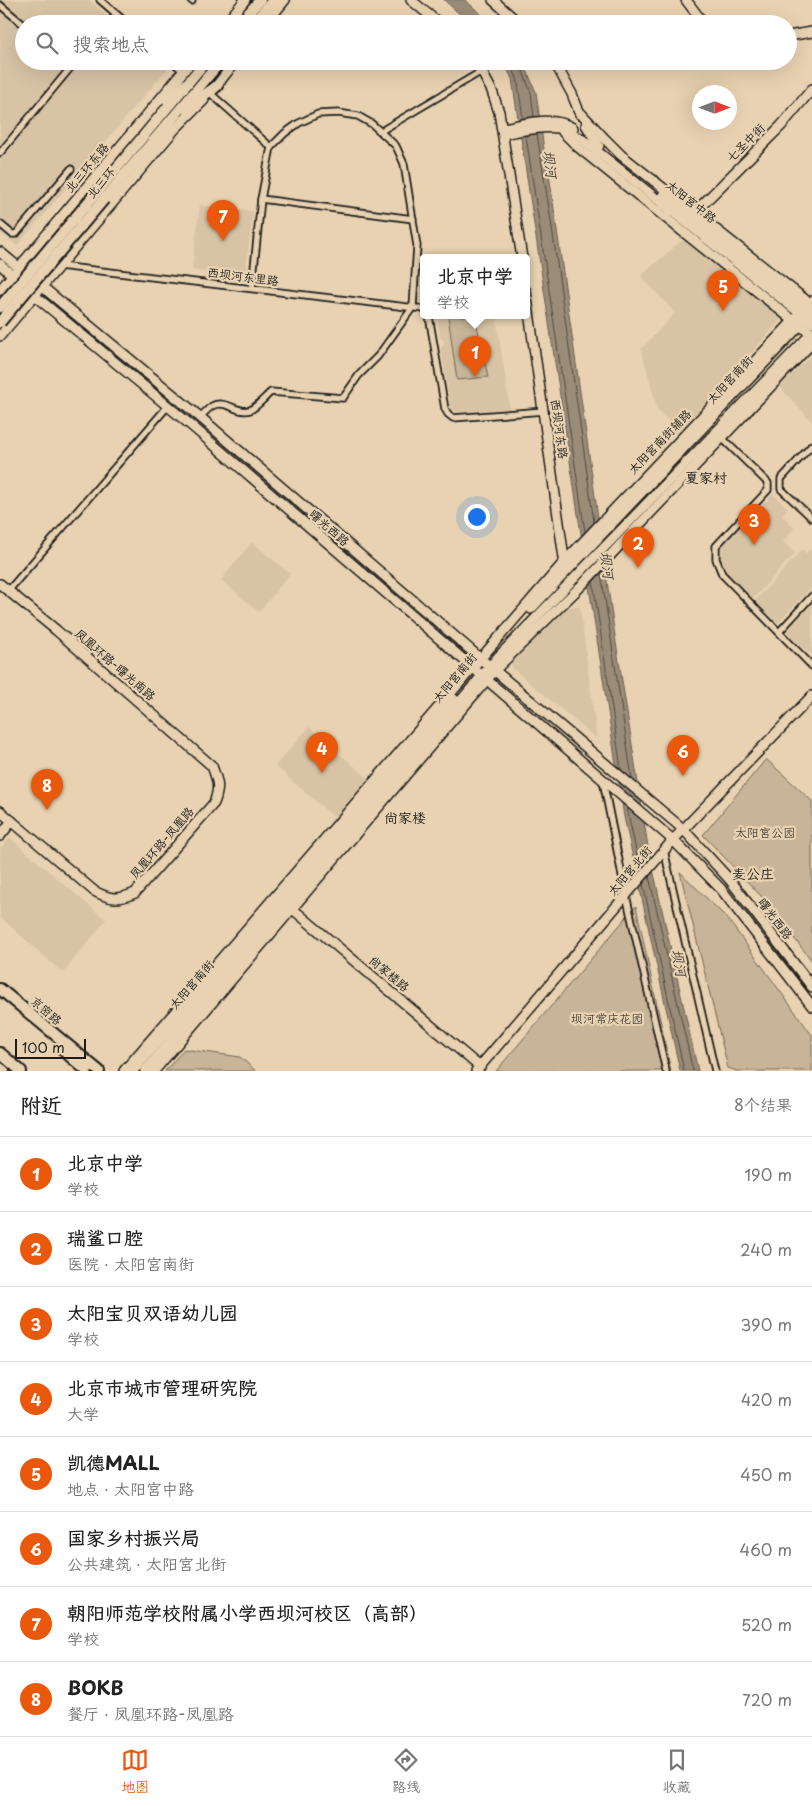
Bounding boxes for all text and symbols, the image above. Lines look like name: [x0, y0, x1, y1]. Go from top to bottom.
search box: [15, 15, 797, 70]
icon: search: [33, 29, 61, 57]
text: 搜索地点: [73, 29, 149, 57]
north arrow: [692, 85, 737, 130]
street label: 七圣中街: [722, 119, 769, 166]
street label: 北三环东路: [62, 140, 112, 196]
water label: 坝河: [538, 149, 563, 181]
street label: 北三环: [84, 165, 118, 201]
street label: 太阳宫中路: [662, 176, 721, 227]
pin: 7: [207, 200, 239, 241]
popup: [420, 254, 530, 319]
text: 北京中学: [437, 261, 513, 289]
street label: 西坝河东里路: [206, 263, 280, 289]
pin: 5: [707, 270, 739, 311]
text: 学校: [437, 289, 469, 313]
pin: 1: [459, 336, 491, 377]
street label: 太阳宫南街: [702, 351, 756, 407]
street label: 西坝河东路: [547, 398, 573, 460]
street label: 太阳宫南街辅路: [624, 405, 695, 478]
district label: 夏家村: [685, 467, 727, 488]
your location: [464, 504, 490, 530]
pin: 3: [738, 504, 770, 545]
street label: 曙光西路: [306, 505, 354, 550]
pin: 2: [622, 527, 654, 568]
water label: 坝河: [595, 550, 620, 582]
street label: 凤凰环路-曙光南路: [71, 624, 160, 704]
street label: 太阳宫南街: [428, 649, 480, 706]
pin: 4: [306, 732, 338, 773]
pin: 6: [667, 735, 699, 776]
pin: 8: [31, 769, 63, 810]
street label: 凤凰环路-凤凰路: [125, 803, 197, 882]
district label: 尚家楼: [384, 807, 426, 828]
park label: 太阳宫公园: [735, 823, 795, 841]
street label: 太阳宫北街: [603, 842, 655, 899]
district label: 麦公庄: [732, 863, 774, 884]
street label: 曙光西路: [754, 894, 797, 943]
water label: 坝河: [666, 947, 693, 981]
street label: 尚家楼路: [365, 951, 414, 996]
street label: 太阳宫南街: [165, 956, 218, 1013]
street label: 京密路: [27, 992, 66, 1029]
park label: 坝河常庆花园: [571, 1009, 643, 1027]
scale bar: [15, 1036, 86, 1059]
text: 100 m: [22, 1037, 65, 1058]
text: 附近: [20, 1088, 62, 1120]
text: 8个结果: [734, 1092, 792, 1116]
text: 北京中学: [67, 1148, 143, 1176]
text: 1: [32, 1162, 40, 1186]
text: 190 m: [744, 1162, 792, 1186]
text: 学校: [67, 1176, 99, 1200]
text: 瑞鲨口腔: [67, 1223, 143, 1251]
text: 2: [30, 1237, 42, 1261]
text: 240 m: [740, 1237, 792, 1261]
text: 医院 · 太阳宫南街: [67, 1251, 194, 1275]
text: 太阳宝贝双语幼儿园: [67, 1298, 238, 1326]
text: 3: [31, 1312, 41, 1336]
text: 390 m: [741, 1312, 792, 1336]
text: 学校: [67, 1326, 99, 1350]
text: 北京市城市管理研究院: [67, 1373, 257, 1401]
text: 4: [31, 1387, 41, 1411]
text: 420 m: [741, 1387, 792, 1411]
text: 大学: [67, 1401, 99, 1425]
text: 凯德MALL: [67, 1448, 160, 1476]
text: 5: [31, 1462, 41, 1486]
text: 450 m: [740, 1462, 792, 1486]
text: 地点 · 太阳宫中路: [67, 1476, 194, 1500]
text: 国家乡村振兴局: [67, 1523, 200, 1551]
text: 6: [30, 1537, 42, 1561]
text: 460 m: [740, 1537, 792, 1561]
text: 公共建筑 · 太阳宫北街: [67, 1551, 226, 1575]
text: 朝阳师范学校附属小学西坝河校区（高部）: [67, 1598, 428, 1626]
text: 7: [31, 1612, 41, 1636]
text: 520 m: [741, 1612, 792, 1636]
text: 学校: [67, 1626, 99, 1650]
text: BOKB: [67, 1673, 123, 1701]
text: 8: [31, 1687, 41, 1711]
text: 720 m: [742, 1687, 792, 1711]
text: 餐厅 · 凤凰环路-凤凰路: [67, 1701, 234, 1725]
tab: 地图: [121, 1746, 149, 1797]
tab: 路线: [392, 1746, 420, 1797]
tab: 收藏: [663, 1746, 691, 1797]

